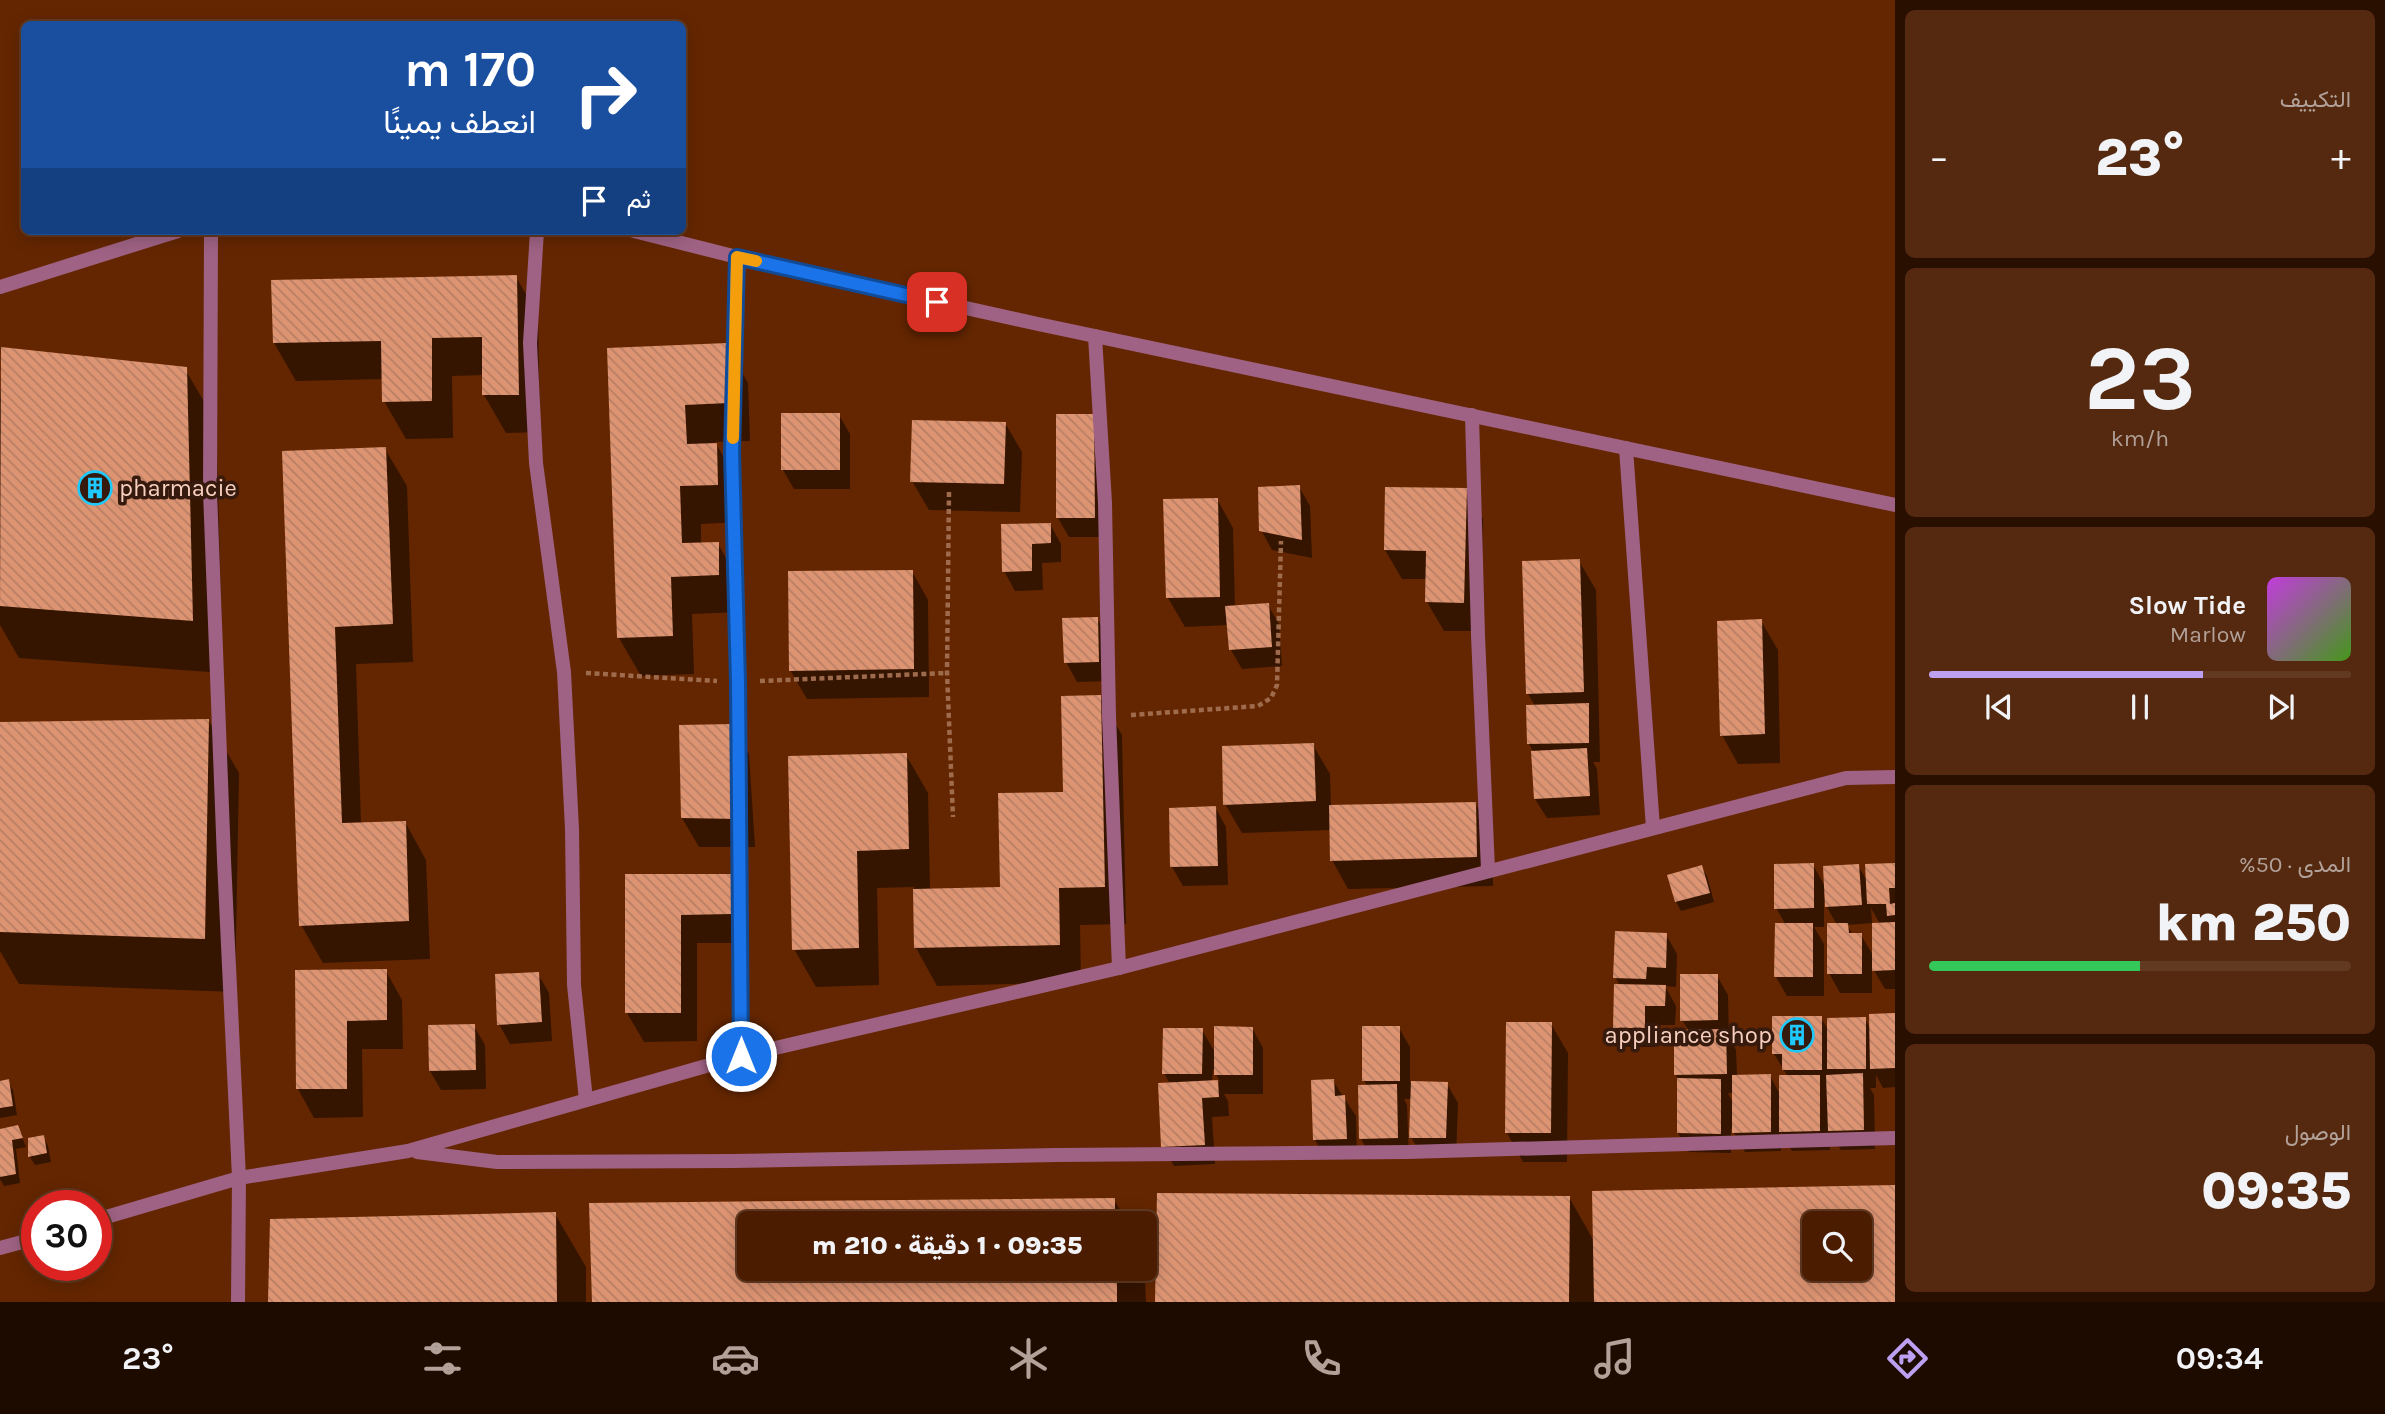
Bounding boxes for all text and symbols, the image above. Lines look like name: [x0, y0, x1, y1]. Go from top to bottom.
text: 170 m: [404, 41, 536, 98]
icon: right: [560, 49, 651, 140]
text: التكييف: [2280, 86, 2351, 113]
text: انعطف يمينًا: [383, 104, 536, 141]
text: 23°: [2095, 127, 2185, 188]
text: −: [1929, 135, 1949, 180]
text: +: [2331, 135, 2351, 180]
icon: arrive: [575, 182, 613, 220]
text: ثم: [627, 184, 651, 215]
pin: [907, 272, 967, 332]
icon: arrive: [918, 283, 956, 321]
text: 23: [2084, 326, 2196, 432]
text: km/h: [2111, 425, 2169, 452]
building icon: pharmacie: [76, 469, 114, 507]
place label: pharmacie: [119, 474, 237, 502]
text: Slow Tide: [2128, 590, 2246, 621]
text: Marlow: [2170, 621, 2246, 648]
icon: previous: [1980, 688, 2018, 726]
icon: pause: [2121, 688, 2159, 726]
icon: next: [2262, 688, 2300, 726]
text: المدى · 50%: [2239, 851, 2351, 878]
text: 250 km: [2155, 892, 2351, 953]
building icon: appliance shop: [1778, 1016, 1816, 1054]
position arrow: [704, 1019, 778, 1093]
place label: appliance shop: [1605, 1021, 1772, 1049]
text: الوصول: [2285, 1119, 2351, 1146]
text: 09:35: [2201, 1160, 2351, 1221]
speed limit sign: 30: [21, 1190, 112, 1281]
map controls: [1802, 1211, 1872, 1281]
button: search: [1802, 1211, 1872, 1281]
text: 09:35 · 1 دقيقة · 210 m: [812, 1230, 1082, 1261]
icon: filters: [418, 1334, 467, 1383]
icon: car: [711, 1334, 760, 1383]
icon: climate: [1004, 1334, 1053, 1383]
icon: phone: [1297, 1334, 1346, 1383]
icon: music: [1590, 1334, 1639, 1383]
icon: directions: [1883, 1334, 1932, 1383]
text: 23°: [122, 1340, 174, 1377]
text: 09:34: [2176, 1340, 2263, 1377]

